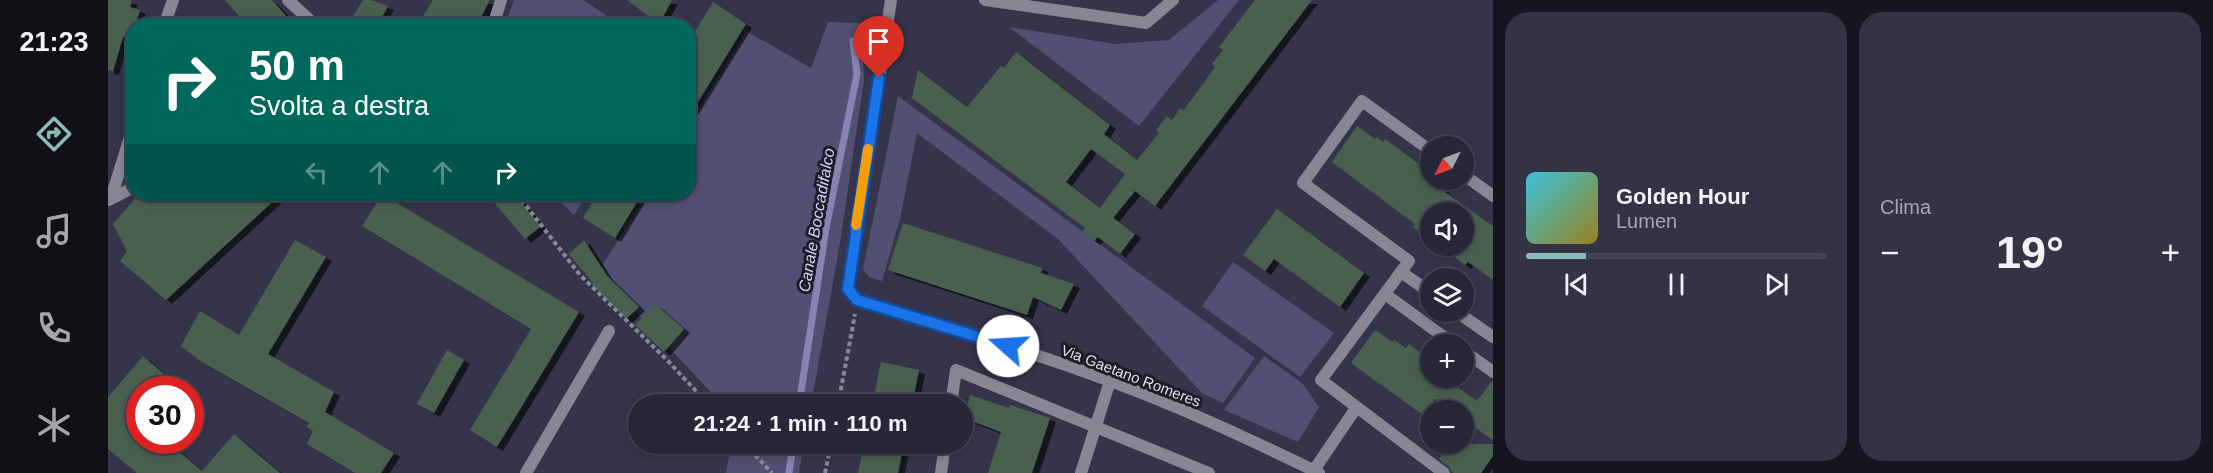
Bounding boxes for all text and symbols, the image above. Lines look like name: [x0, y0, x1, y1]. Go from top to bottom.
pin: [853, 16, 904, 78]
icon: arrive: [862, 25, 895, 58]
text: 21:23: [19, 27, 89, 57]
icon: right: [150, 42, 228, 120]
text: 50 m: [249, 42, 345, 89]
text: Svolta a destra: [249, 91, 429, 121]
icon: directions: [33, 113, 75, 155]
north arrow: [1420, 136, 1474, 190]
map controls: [1420, 136, 1474, 454]
water label: Canale Boccadifalco: [795, 147, 838, 293]
icon: left: [300, 156, 333, 189]
icon: ahead: [363, 156, 396, 189]
icon: ahead: [426, 156, 459, 189]
icon: right: [489, 156, 522, 189]
text: Golden Hour: [1616, 184, 1749, 209]
text: Clima: [1880, 196, 1931, 218]
button: sound: [1420, 202, 1474, 256]
icon: music: [33, 210, 75, 252]
text: Lumen: [1616, 210, 1677, 232]
text: 19°: [1996, 227, 2064, 278]
text: −: [1880, 234, 1899, 271]
text: +: [2161, 234, 2180, 271]
button: layers: [1420, 268, 1474, 322]
icon: previous: [1560, 268, 1593, 301]
icon: pause: [1660, 268, 1693, 301]
icon: next: [1760, 268, 1793, 301]
icon: phone: [33, 307, 75, 349]
position arrow: [976, 314, 1040, 378]
button: +: [1420, 334, 1474, 388]
street label: Via Gaetano Romeres: [1059, 341, 1203, 410]
speed limit sign: 30: [126, 376, 204, 454]
button: −: [1420, 400, 1474, 454]
icon: climate: [33, 404, 75, 446]
text: 21:24 · 1 min · 110 m: [694, 411, 908, 436]

